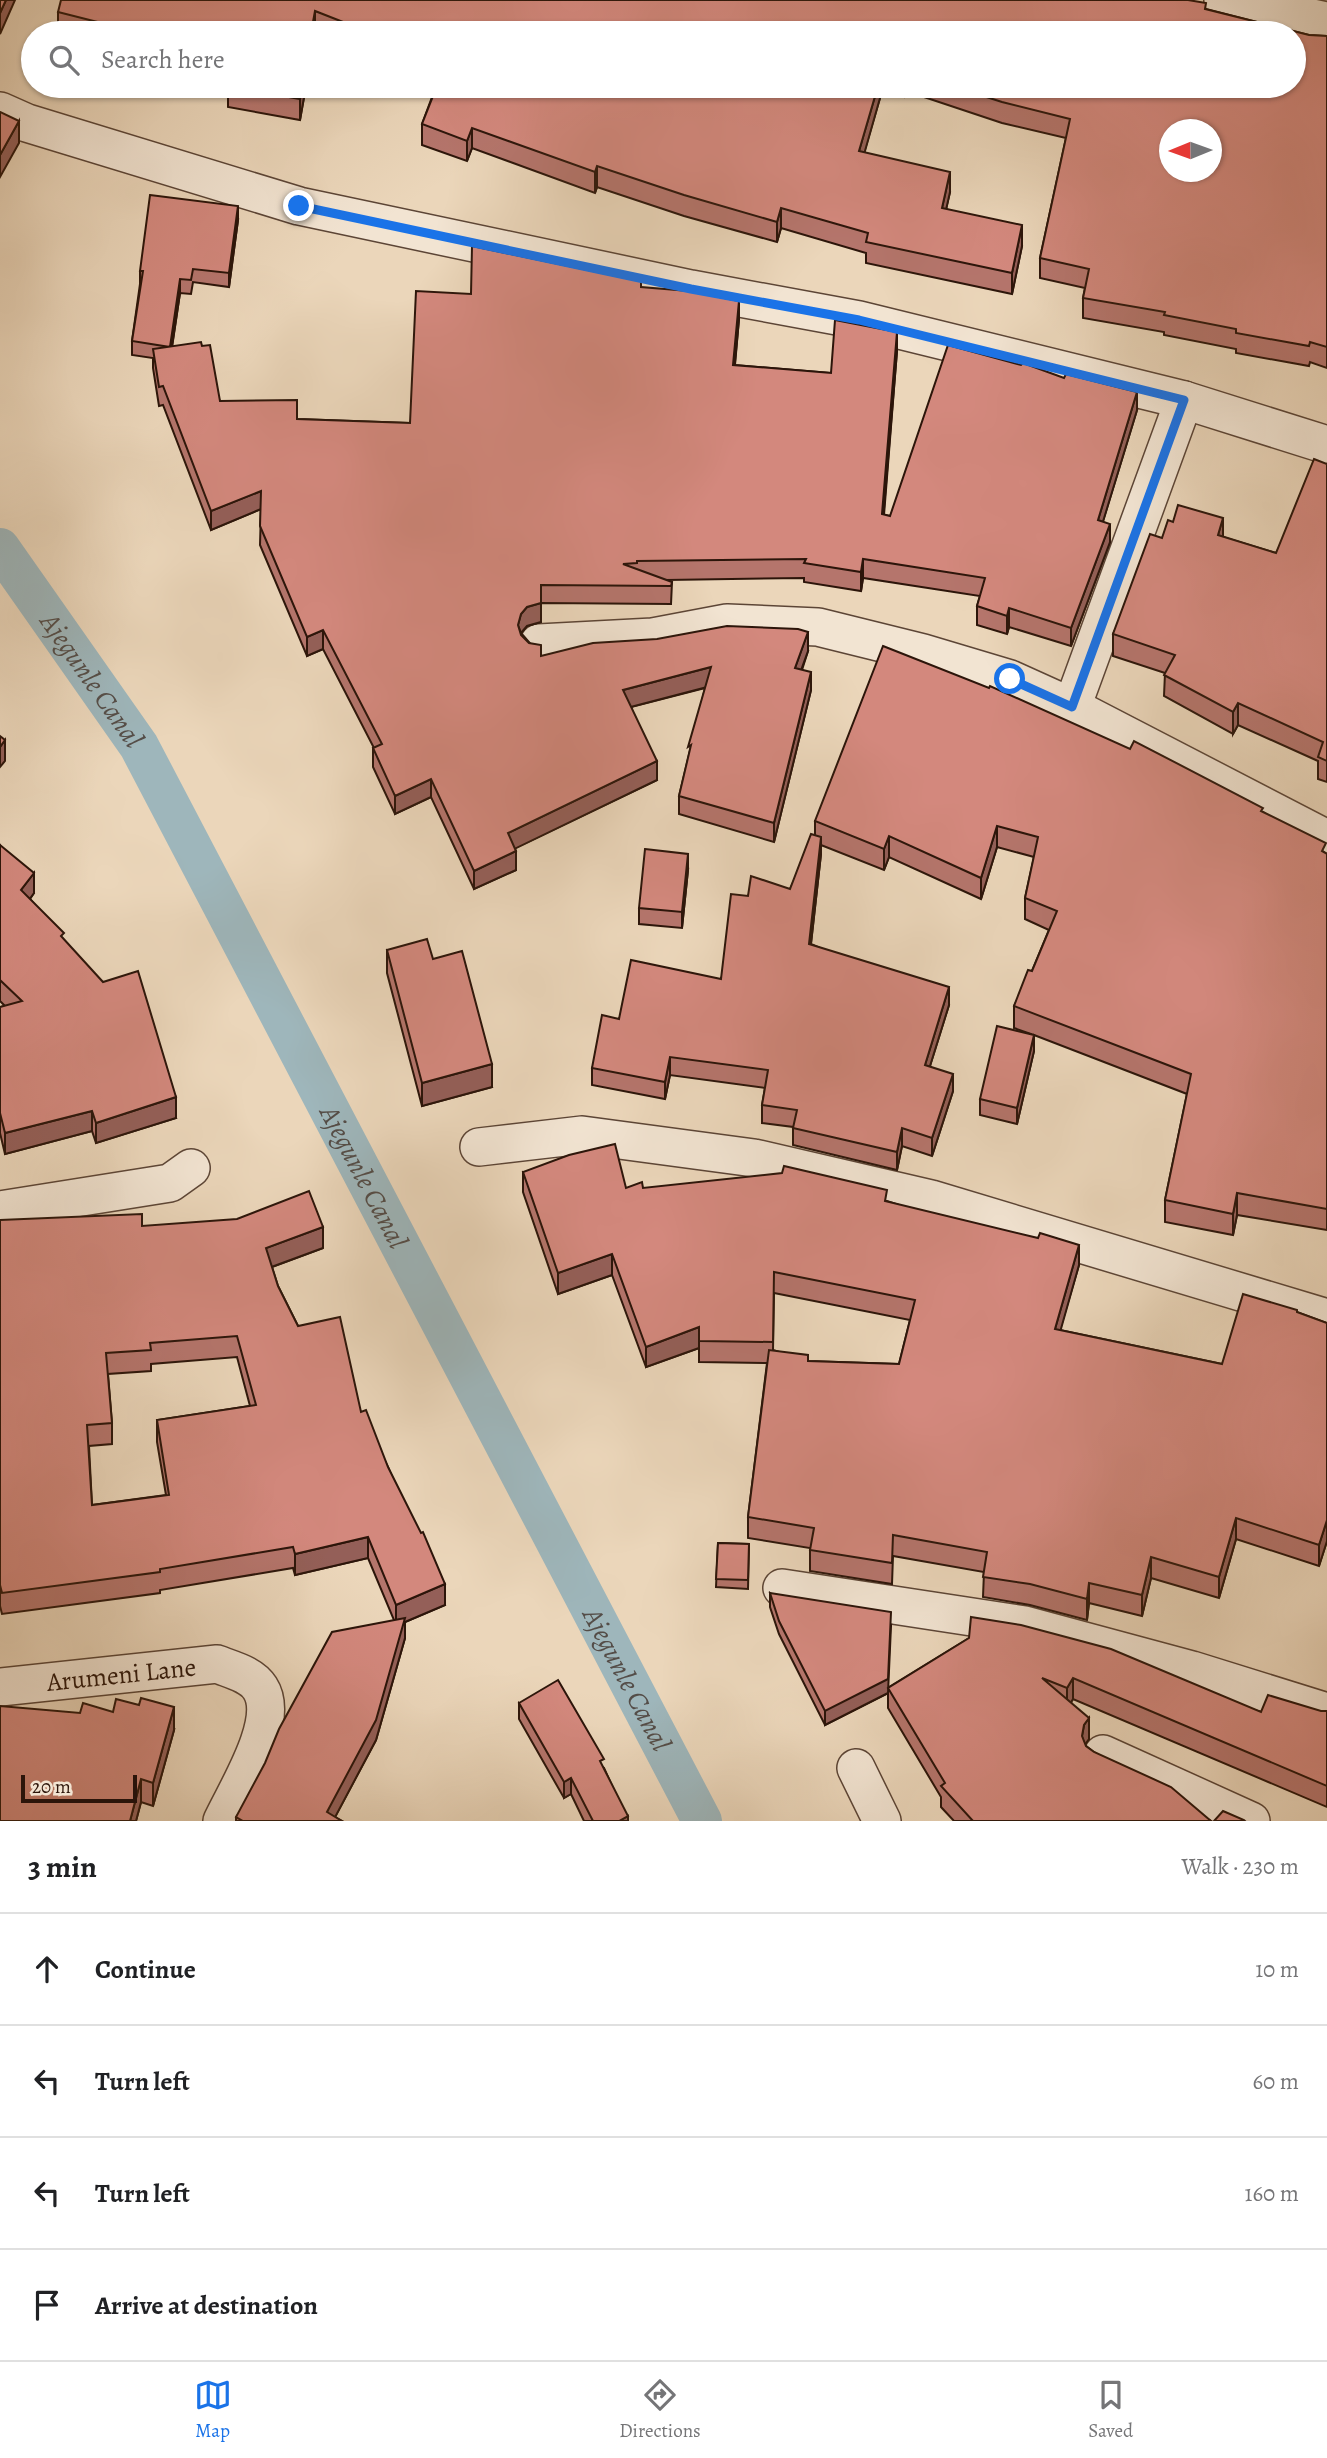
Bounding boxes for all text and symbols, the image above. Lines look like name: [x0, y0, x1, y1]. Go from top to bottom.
search box: [21, 21, 1306, 98]
icon: search: [45, 41, 83, 79]
text: Search here: [101, 42, 225, 77]
north arrow: [1159, 119, 1222, 182]
route end: [283, 190, 314, 221]
water label: Ajegunle Canal: [30, 604, 152, 756]
route start: [994, 663, 1025, 694]
water label: Ajegunle Canal: [309, 1097, 417, 1255]
water label: Ajegunle Canal: [572, 1599, 680, 1758]
street label: Arumeni Lane: [44, 1649, 198, 1700]
scale bar: [21, 1772, 136, 1804]
text: 20 m: [32, 1774, 71, 1800]
text: 3 min: [28, 1847, 97, 1887]
text: Walk · 230 m: [1182, 1851, 1299, 1882]
icon: ahead: [28, 1950, 66, 1988]
text: Continue: [95, 1952, 196, 1987]
text: 10 m: [1255, 1954, 1299, 1985]
icon: left: [28, 2062, 66, 2100]
text: Turn left: [95, 2064, 190, 2099]
text: 60 m: [1252, 2066, 1299, 2097]
icon: left: [28, 2174, 66, 2212]
text: Turn left: [95, 2176, 190, 2211]
text: 160 m: [1245, 2178, 1299, 2209]
icon: arrive: [28, 2286, 66, 2324]
text: Arrive at destination: [95, 2288, 318, 2323]
tab: Map: [194, 2376, 232, 2444]
tab: Directions: [619, 2376, 701, 2444]
tab: Saved: [1088, 2376, 1133, 2444]

